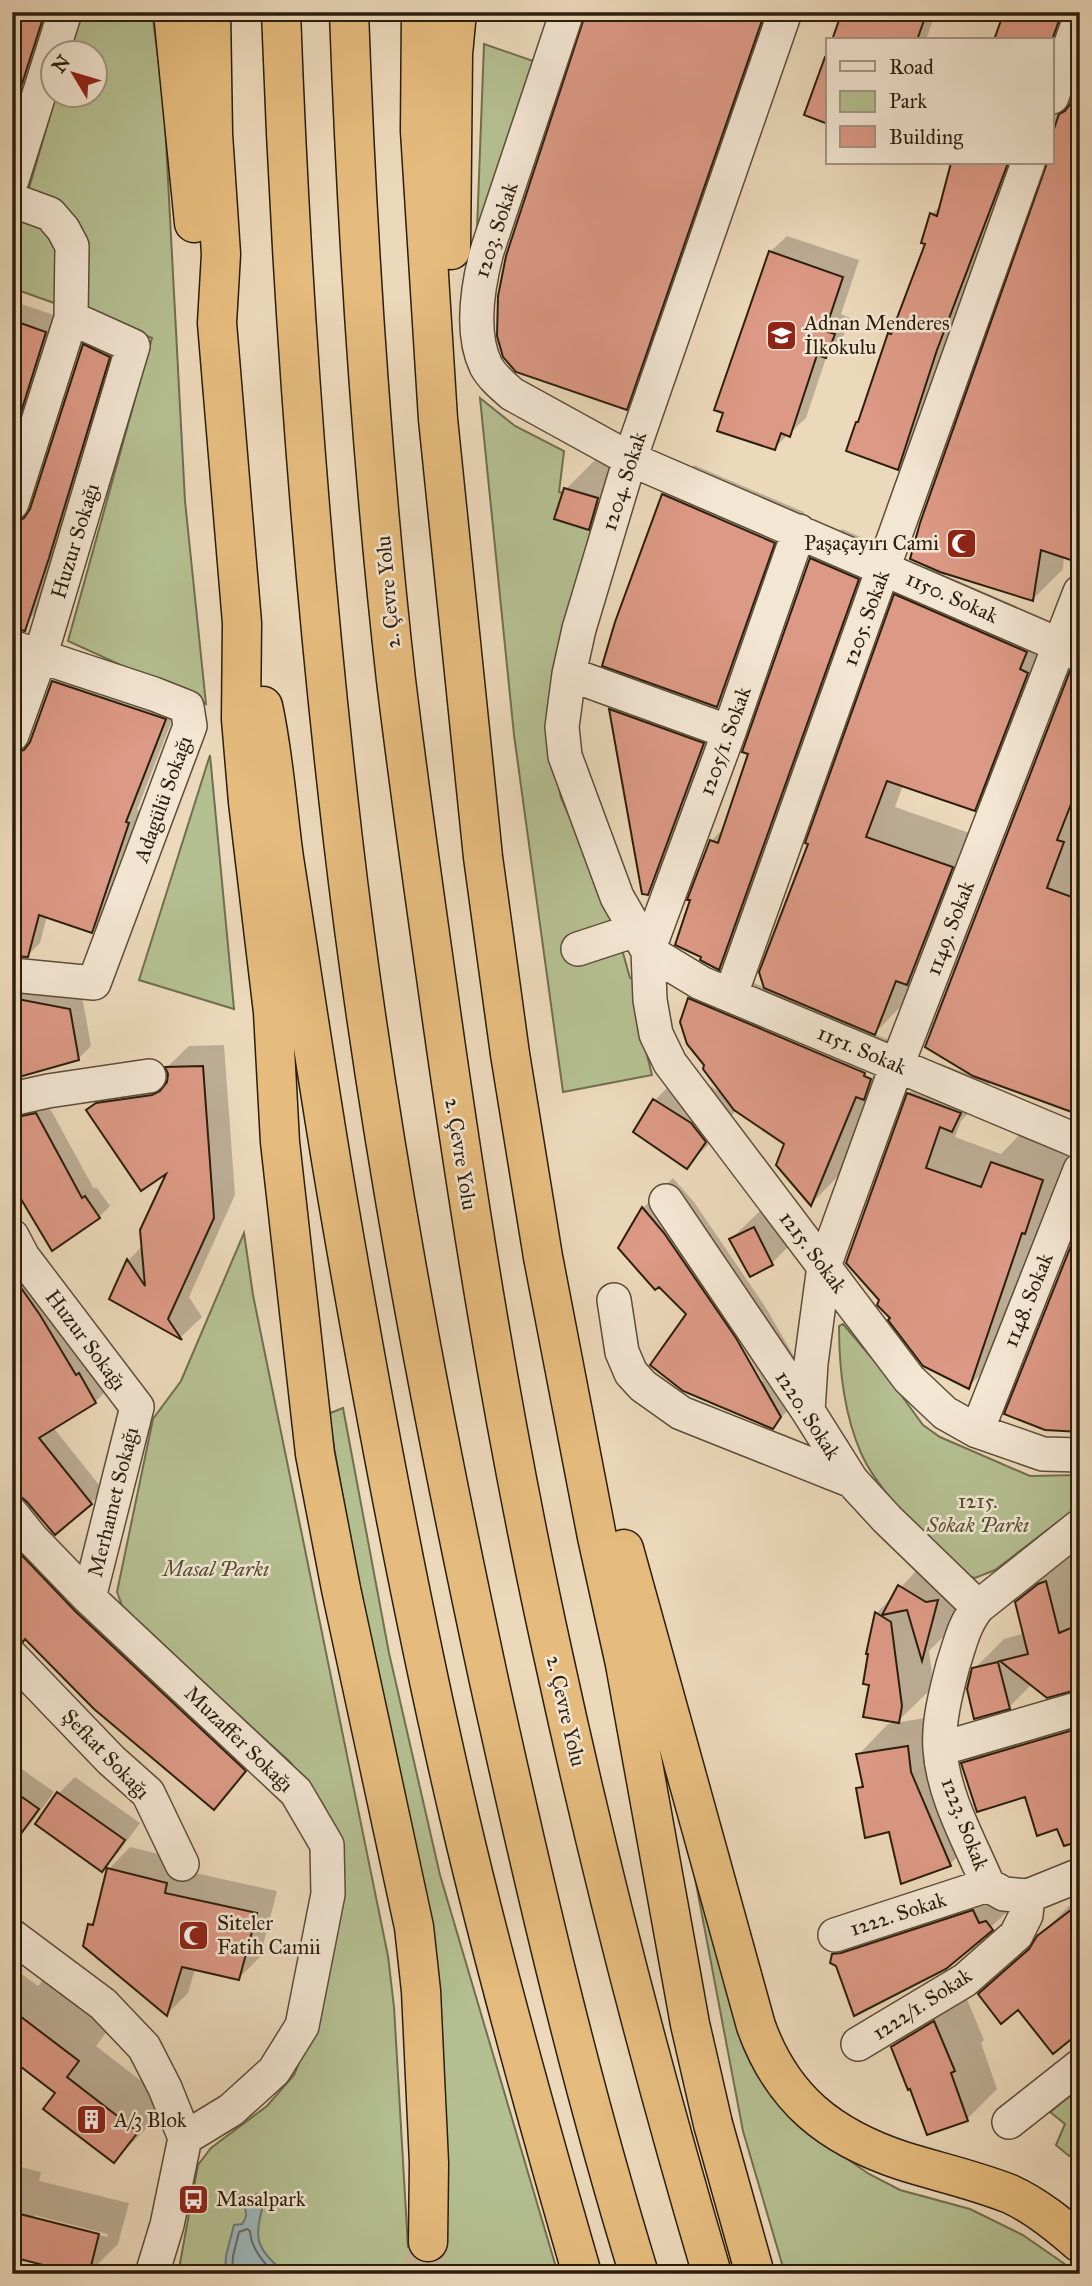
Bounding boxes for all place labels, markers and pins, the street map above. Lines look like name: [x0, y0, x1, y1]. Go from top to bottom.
place label: Adnan Menderes İlkokulu: [803, 310, 950, 360]
school or university icon: Adnan Menderes İlkokulu: [764, 318, 798, 352]
mosque icon: Paşaçayırı Cami: [945, 526, 979, 560]
place label: Paşaçayırı Cami: [804, 530, 939, 556]
place label: Siteler Fatih Camii: [217, 1910, 321, 1960]
mosque icon: Siteler Fatih Camii: [177, 1918, 211, 1952]
building icon: A/3 Blok: [74, 2103, 108, 2137]
place label: A/3 Blok: [113, 2107, 187, 2133]
bus stop icon: Masalpark: [176, 2182, 210, 2216]
place label: Masalpark: [216, 2186, 306, 2212]

